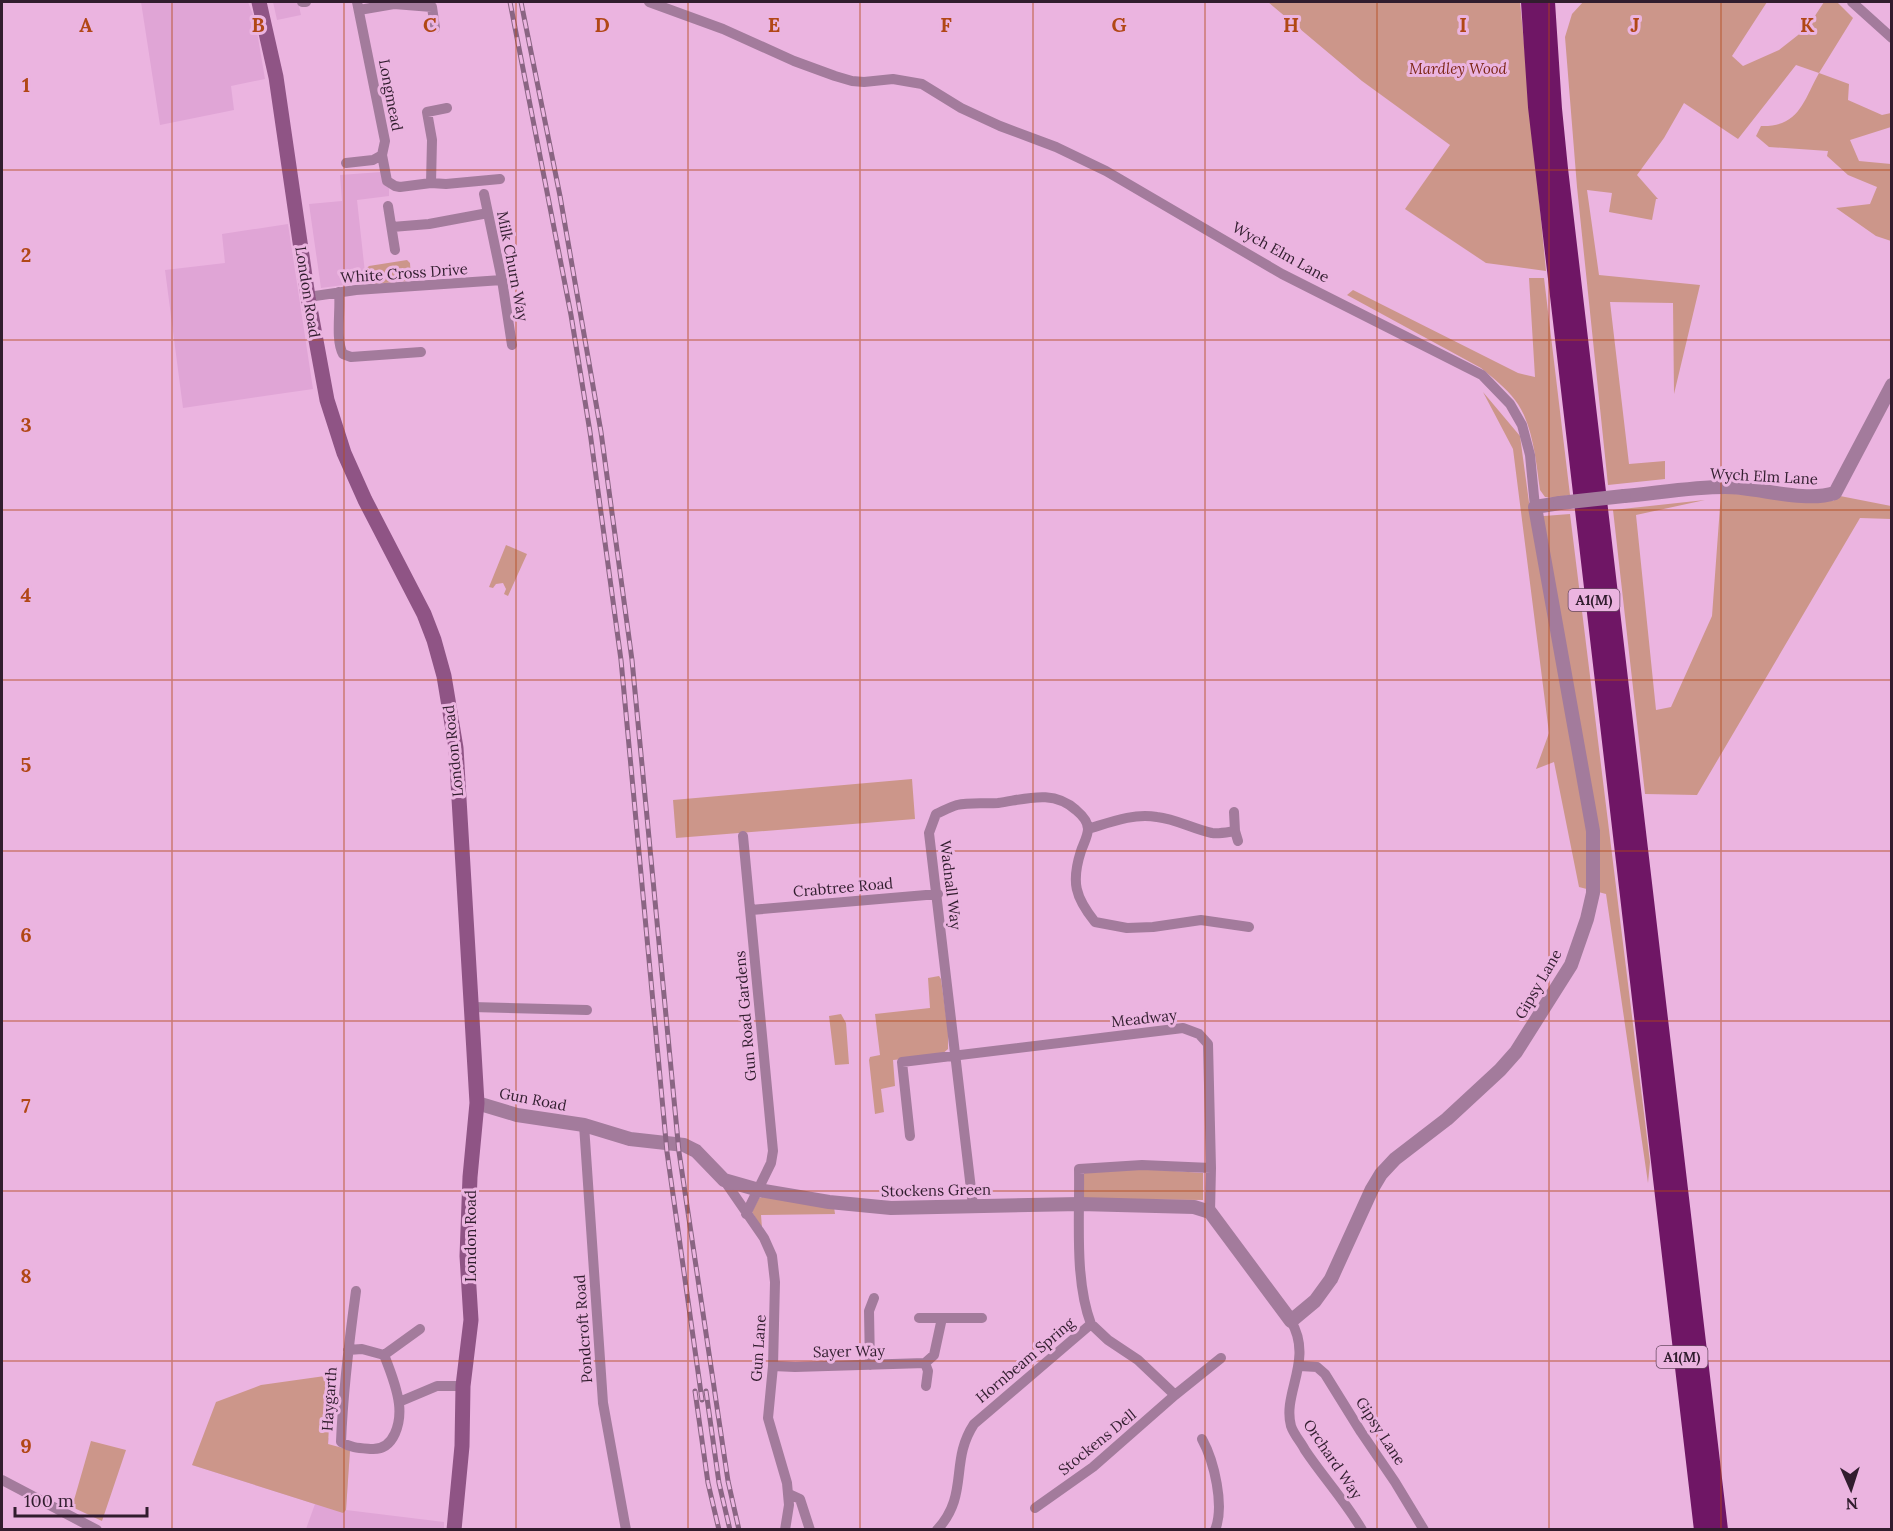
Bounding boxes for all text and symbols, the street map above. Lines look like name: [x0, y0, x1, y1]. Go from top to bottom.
text: A: [79, 12, 93, 37]
text: B: [251, 12, 265, 37]
text: C: [423, 12, 437, 37]
text: D: [594, 12, 610, 37]
text: E: [768, 12, 780, 37]
text: F: [940, 12, 952, 37]
text: G: [1111, 12, 1127, 37]
text: H: [1283, 12, 1299, 37]
text: I: [1459, 12, 1467, 37]
text: J: [1630, 12, 1640, 37]
text: K: [1800, 12, 1815, 37]
street label: Longmead: [375, 57, 407, 133]
park label: Mardley Wood: [1409, 59, 1508, 78]
text: 1: [22, 72, 30, 97]
street label: Milk Churn Way: [493, 209, 533, 323]
street label: Wych Elm Lane: [1229, 217, 1333, 287]
text: 2: [21, 242, 31, 267]
street label: London Road: [291, 245, 325, 339]
street label: White Cross Drive: [340, 259, 468, 287]
text: 3: [20, 412, 32, 437]
street label: Wych Elm Lane: [1710, 464, 1818, 488]
text: 4: [21, 582, 32, 607]
road number: A1(M): [1568, 589, 1620, 611]
street label: London Road: [439, 704, 467, 798]
text: 5: [21, 752, 32, 777]
street label: Wadnall Way: [936, 839, 966, 931]
street label: Crabtree Road: [792, 873, 894, 901]
text: 6: [20, 922, 32, 947]
street label: Gipsy Lane: [1510, 946, 1566, 1022]
street label: Gun Road Gardens: [730, 950, 760, 1082]
street label: Meadway: [1110, 1005, 1178, 1031]
street label: Gun Road: [498, 1083, 568, 1115]
text: 7: [21, 1093, 31, 1118]
street label: Stockens Green: [881, 1180, 991, 1200]
street label: London Road: [461, 1190, 480, 1282]
text: 8: [20, 1263, 32, 1288]
street label: Pondcroft Road: [570, 1274, 596, 1384]
street label: Hornbeam Spring: [972, 1313, 1079, 1407]
street label: Gun Lane: [746, 1314, 770, 1382]
street label: Sayer Way: [813, 1341, 885, 1361]
road number: A1(M): [1656, 1346, 1708, 1368]
street label: Haygarth: [317, 1366, 341, 1432]
street label: Gipsy Lane: [1352, 1393, 1410, 1469]
street label: Stockens Dell: [1054, 1405, 1140, 1479]
street label: Orchard Way: [1299, 1415, 1367, 1503]
text: 9: [20, 1433, 32, 1458]
north arrow: [1821, 1459, 1881, 1519]
scale bar: [15, 1480, 147, 1518]
text: 100 m: [24, 1489, 74, 1512]
text: N: [1845, 1494, 1858, 1514]

